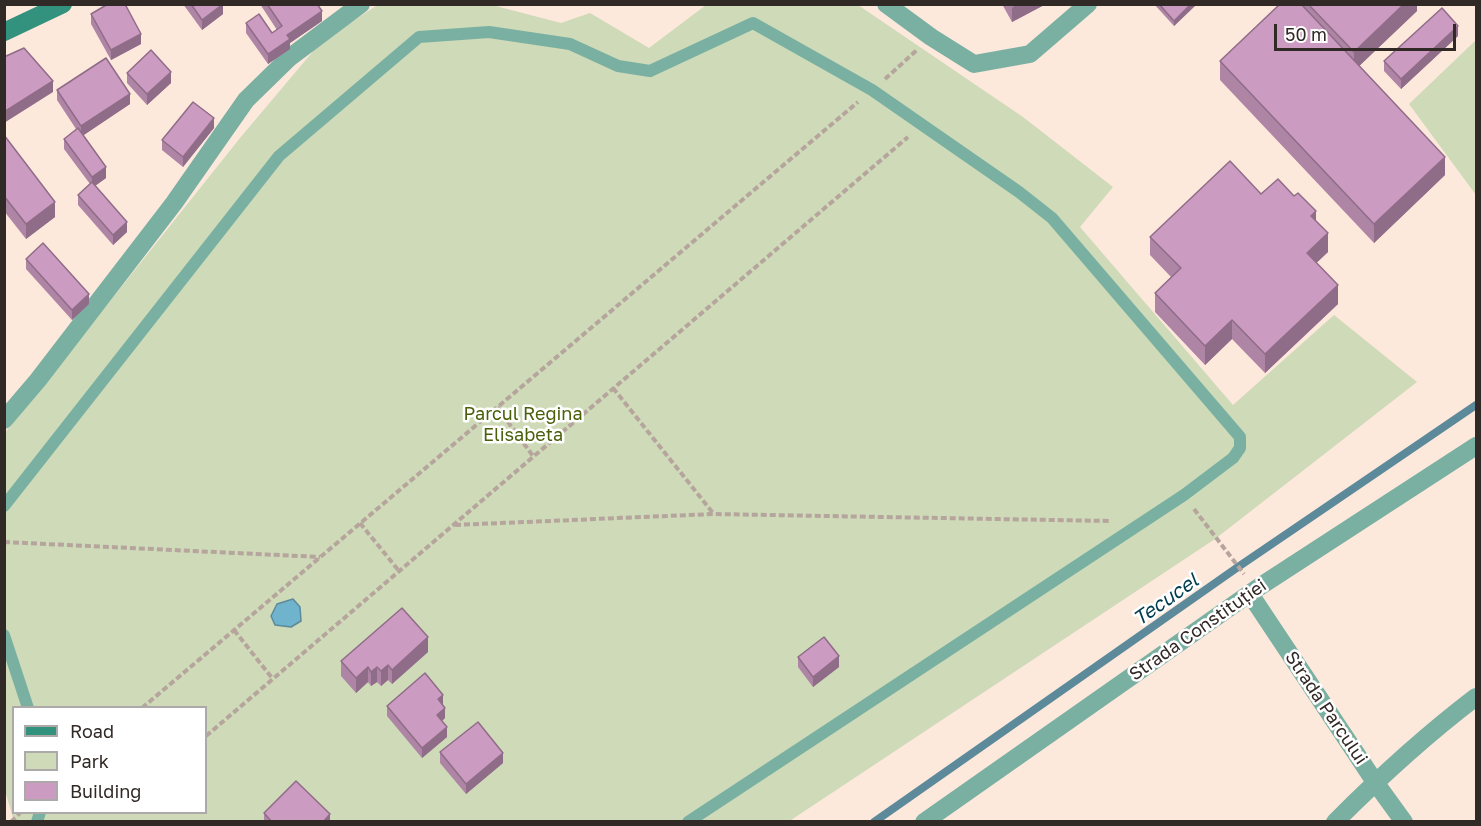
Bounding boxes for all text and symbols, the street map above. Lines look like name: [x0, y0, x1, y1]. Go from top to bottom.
scale bar: [1277, 12, 1458, 50]
text: 50 m: [1285, 23, 1327, 45]
park label: Parcul Regina Elisabeta: [463, 403, 583, 446]
water label: Tecucel: [1129, 569, 1203, 631]
street label: Strada Constituției: [1125, 575, 1271, 685]
street label: Strada Parcului: [1280, 647, 1372, 769]
legend: [12, 706, 207, 814]
text: Road: [70, 720, 114, 742]
text: Park: [70, 750, 109, 772]
text: Building: [70, 780, 141, 802]

